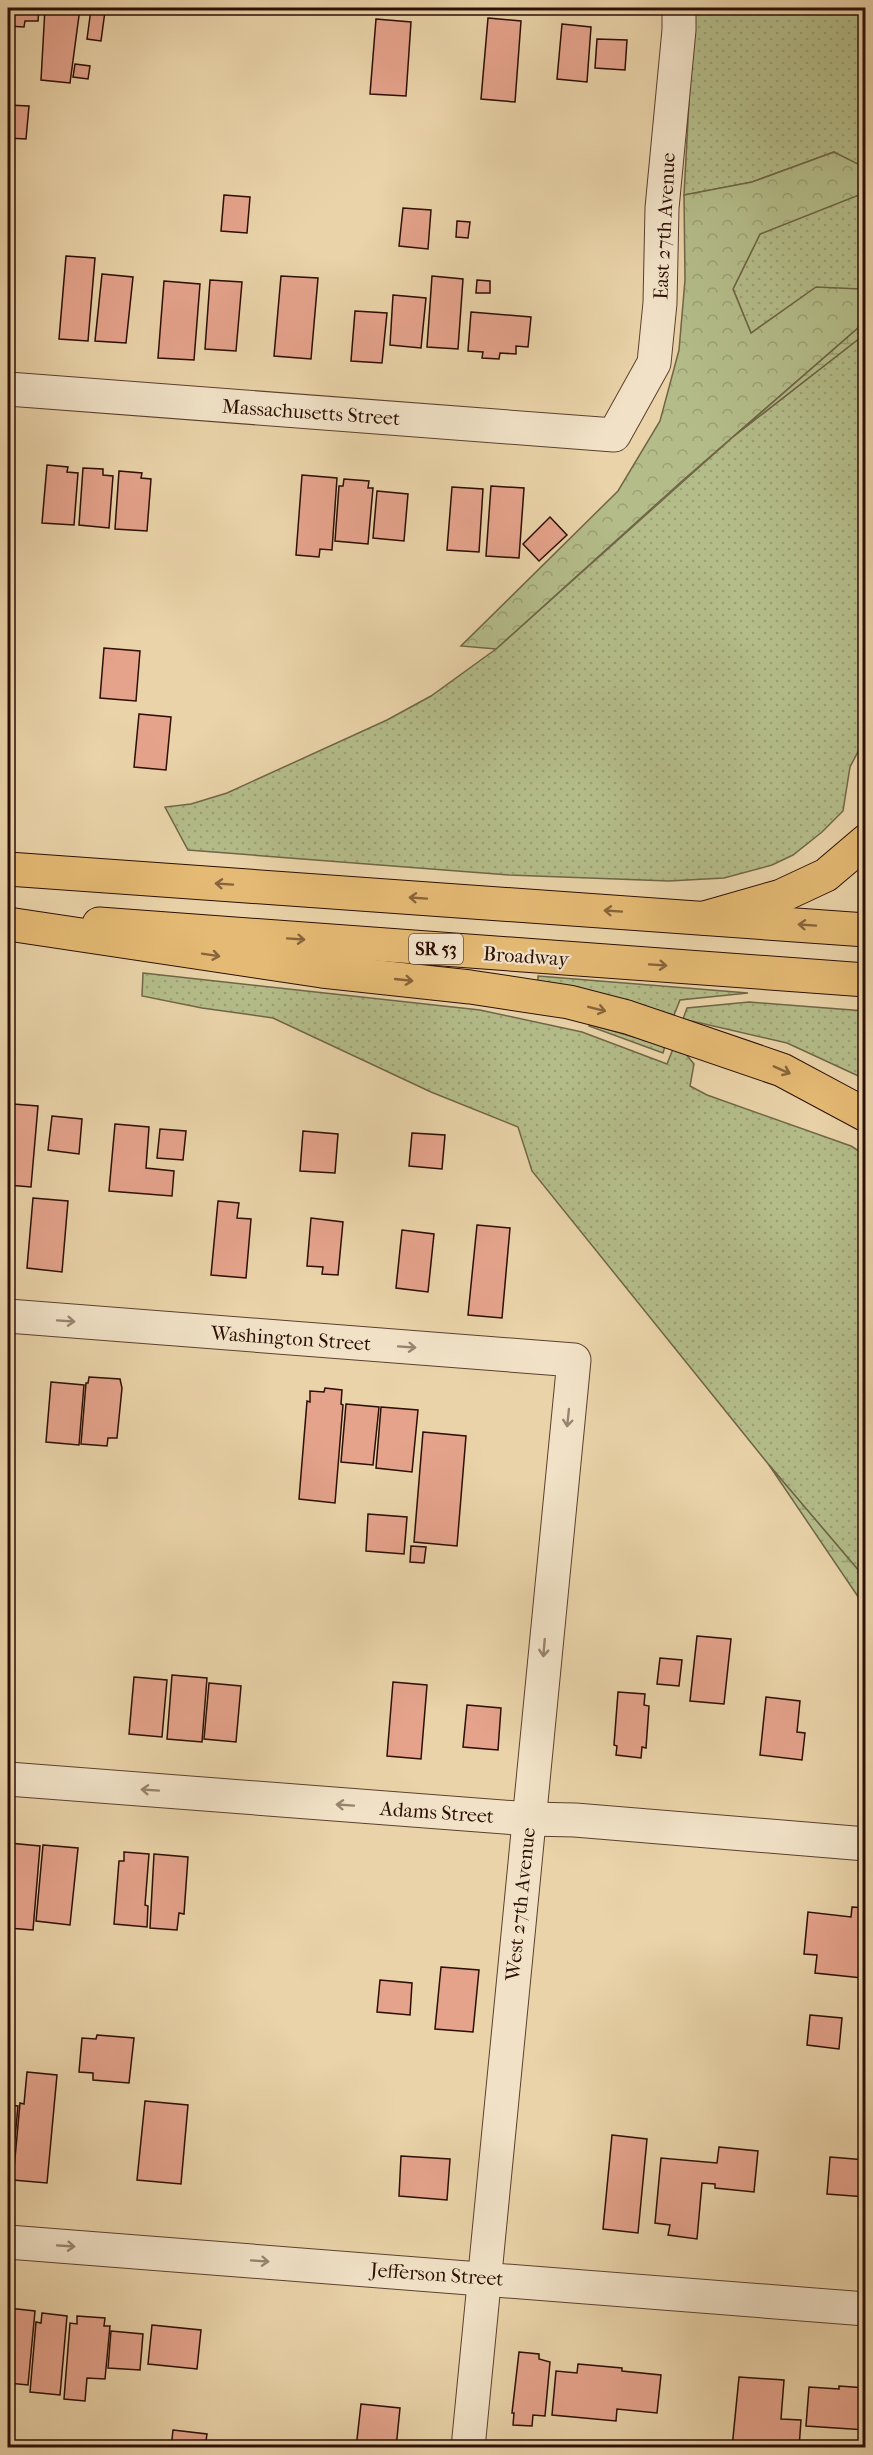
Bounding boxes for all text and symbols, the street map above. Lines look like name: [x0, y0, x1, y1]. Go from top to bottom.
street label: East 27th Avenue: [649, 152, 680, 300]
street label: Massachusetts Street: [221, 395, 401, 430]
one-way arrow: [214, 878, 234, 889]
one-way arrow: [409, 892, 429, 903]
one-way arrow: [603, 906, 623, 917]
one-way arrow: [798, 919, 818, 930]
one-way arrow: [286, 934, 306, 945]
road number: SR 53: [409, 934, 463, 964]
street label: Broadway: [482, 942, 571, 971]
one-way arrow: [200, 949, 220, 960]
one-way arrow: [648, 960, 668, 971]
one-way arrow: [394, 975, 413, 986]
one-way arrow: [587, 1003, 606, 1015]
one-way arrow: [772, 1065, 790, 1077]
one-way arrow: [55, 1315, 75, 1326]
street label: Washington Street: [209, 1321, 372, 1356]
one-way arrow: [396, 1342, 416, 1353]
one-way arrow: [562, 1407, 573, 1427]
one-way arrow: [538, 1638, 549, 1657]
one-way arrow: [141, 1784, 161, 1795]
street label: Adams Street: [378, 1797, 495, 1828]
one-way arrow: [335, 1799, 355, 1810]
street label: West 27th Avenue: [501, 1826, 540, 1983]
one-way arrow: [55, 2241, 75, 2252]
one-way arrow: [250, 2256, 270, 2267]
street label: Jefferson Street: [368, 2258, 504, 2291]

